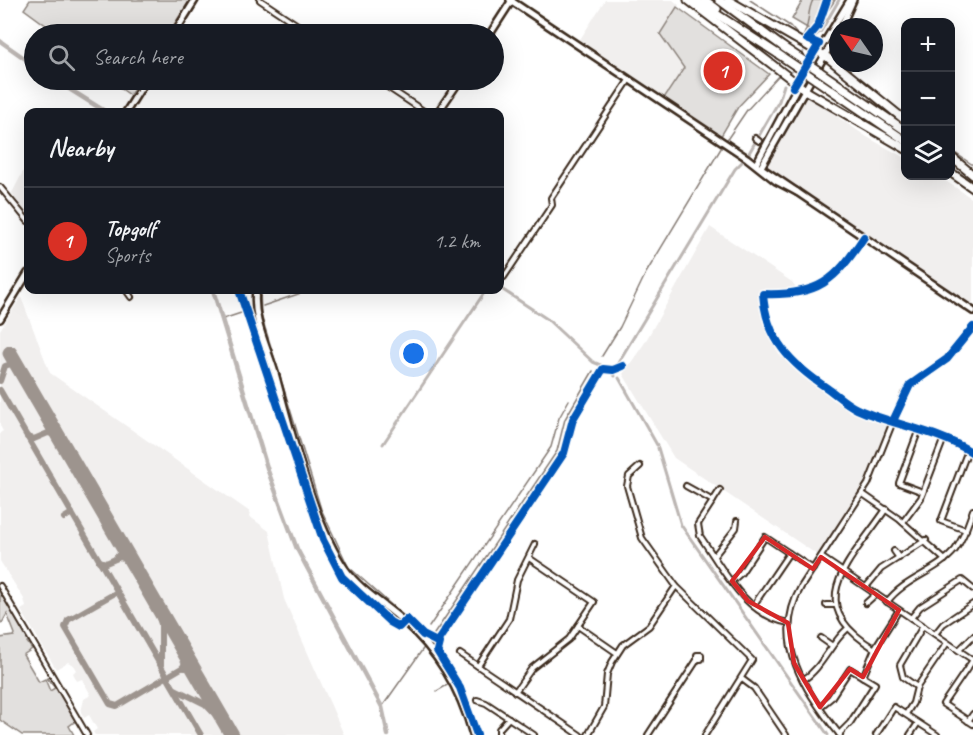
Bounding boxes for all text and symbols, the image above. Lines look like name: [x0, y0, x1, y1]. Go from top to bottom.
north arrow: [829, 18, 883, 72]
map controls: [901, 18, 955, 180]
button: +: [901, 18, 955, 72]
search box: [24, 24, 504, 90]
icon: search: [45, 41, 78, 74]
text: Search here: [93, 43, 183, 71]
pin: 1: [704, 48, 742, 94]
button: −: [901, 72, 955, 126]
button: layers: [901, 126, 955, 180]
text: Nearby: [48, 131, 113, 164]
text: Topgolf: [105, 215, 156, 243]
text: 1: [63, 229, 72, 254]
text: 1.2 km: [434, 229, 480, 254]
text: Sports: [105, 243, 150, 268]
your location: [399, 339, 428, 368]

